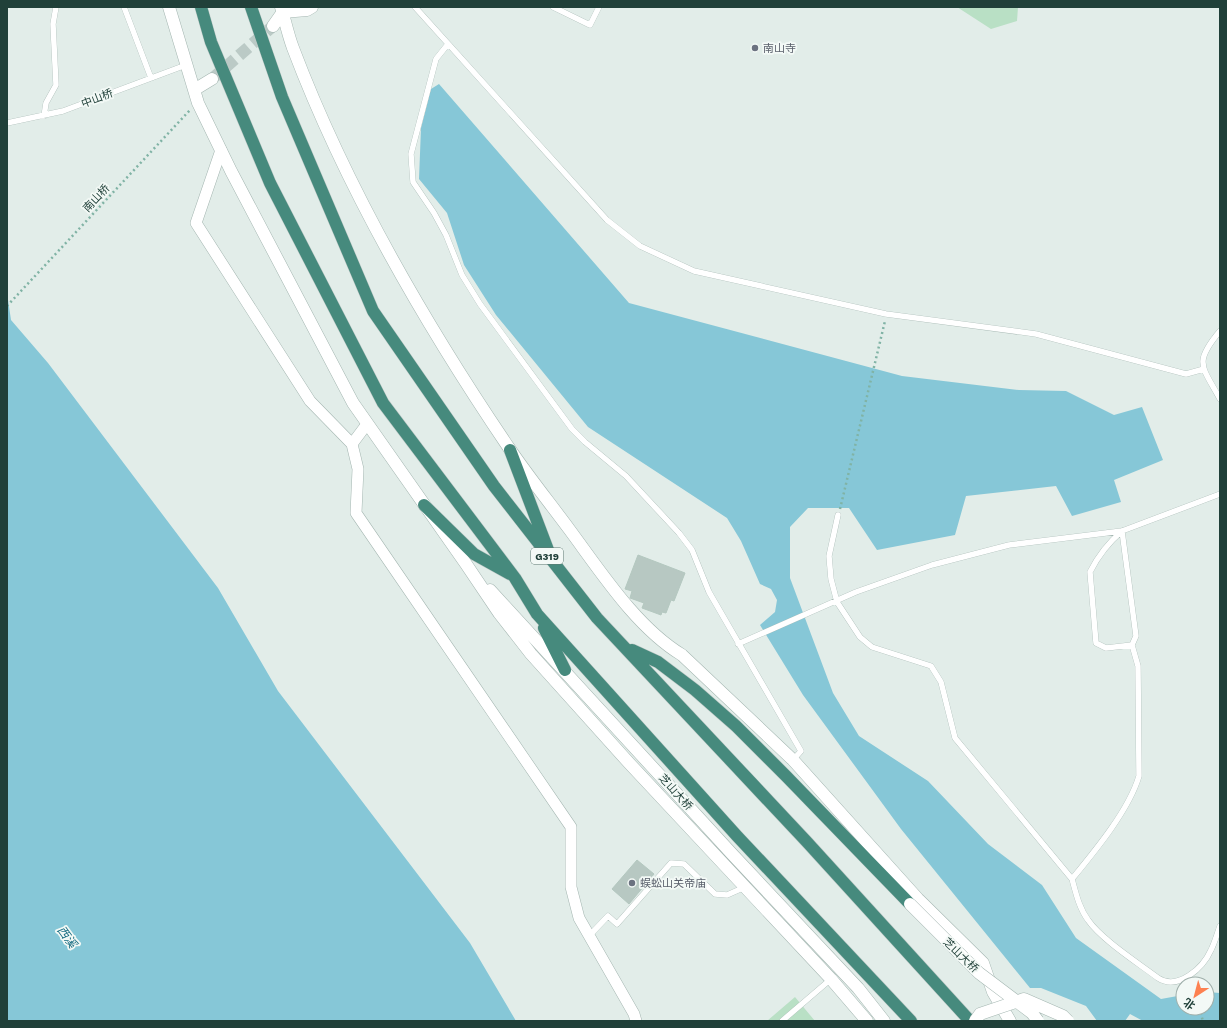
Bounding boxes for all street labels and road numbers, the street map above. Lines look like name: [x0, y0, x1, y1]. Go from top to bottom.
street label: 中山桥: [79, 86, 115, 110]
street label: 南山桥: [80, 182, 112, 215]
road number: G319: [531, 548, 563, 564]
street label: 芝山大桥: [656, 772, 695, 813]
street label: 芝山大桥: [940, 935, 981, 975]

